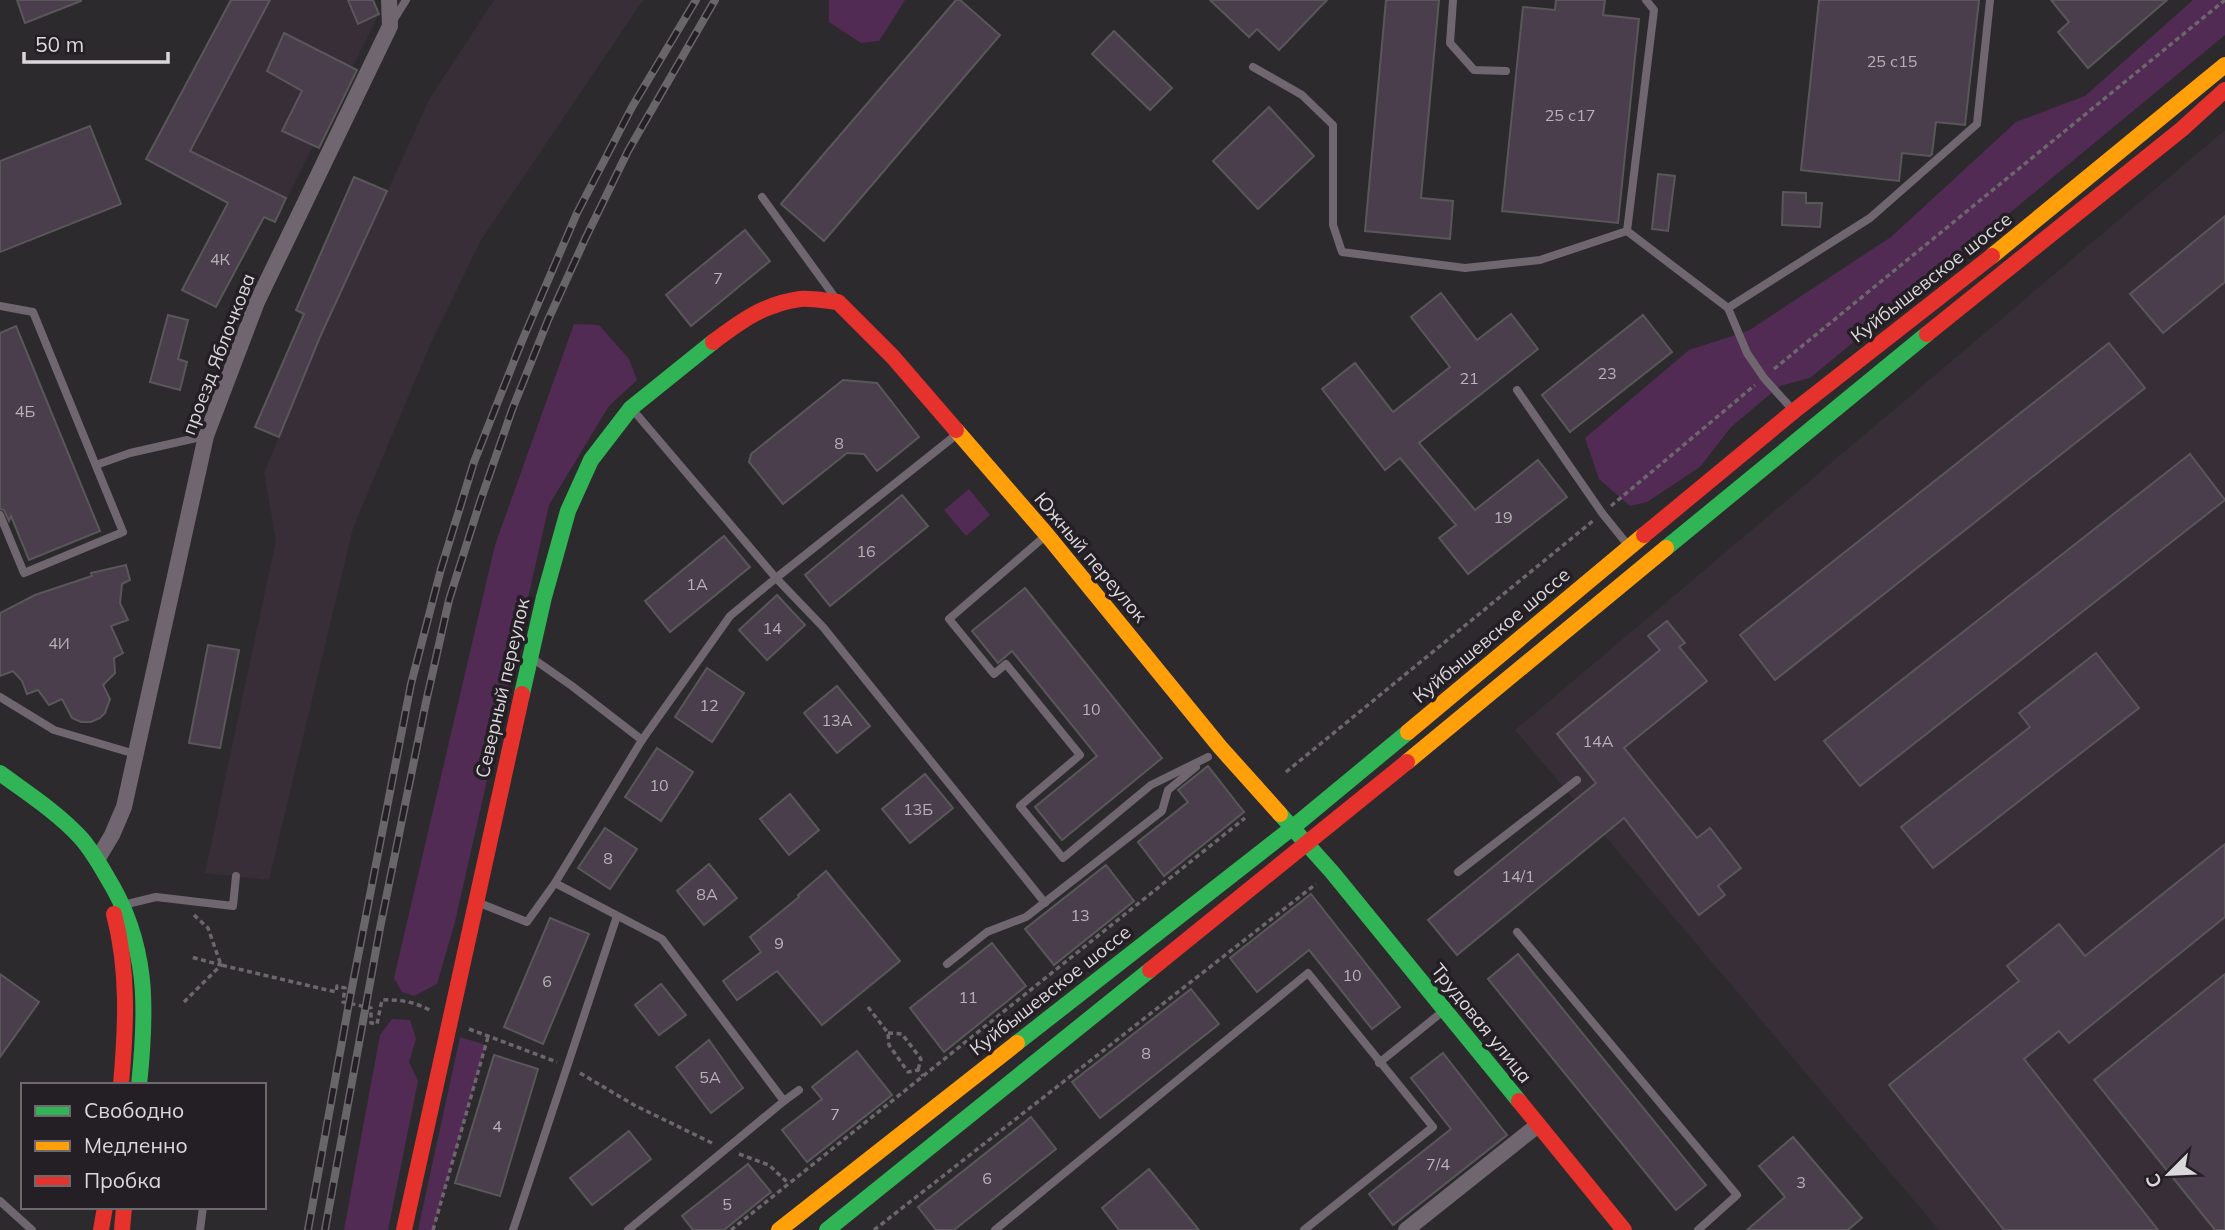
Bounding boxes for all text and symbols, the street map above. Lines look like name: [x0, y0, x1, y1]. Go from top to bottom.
scale bar: [24, 21, 168, 65]
text: 50 m: [35, 31, 84, 57]
house number: 25 с15: [1867, 51, 1917, 71]
house number: 25 с17: [1545, 105, 1595, 125]
street label: Куйбышевское шоссе: [1846, 207, 2016, 347]
house number: 4К: [210, 249, 231, 269]
house number: 7: [713, 268, 723, 288]
street label: проезд Яблочкова: [176, 270, 260, 438]
house number: 23: [1597, 363, 1617, 383]
house number: 21: [1459, 368, 1479, 388]
house number: 4Б: [15, 401, 35, 421]
house number: 8: [834, 433, 844, 453]
street label: Южный переулок: [1029, 487, 1153, 628]
house number: 19: [1493, 507, 1513, 527]
house number: 16: [856, 541, 876, 561]
street label: Куйбышевское шоссе: [1407, 562, 1575, 708]
house number: 1А: [686, 574, 708, 594]
street label: Северный переулок: [470, 595, 535, 780]
house number: 14: [762, 618, 782, 638]
house number: 4И: [48, 633, 70, 653]
house number: 12: [699, 695, 719, 715]
house number: 10: [1081, 699, 1101, 719]
house number: 13А: [822, 710, 853, 730]
house number: 14А: [1583, 731, 1614, 751]
house number: 10: [649, 775, 669, 795]
house number: 13Б: [903, 799, 933, 819]
house number: 8: [603, 848, 613, 868]
house number: 14/1: [1501, 866, 1535, 886]
house number: 8А: [696, 884, 718, 904]
house number: 13: [1070, 905, 1090, 925]
street label: Куйбышевское шоссе: [965, 920, 1135, 1060]
house number: 9: [774, 933, 784, 953]
street label: Трудовая улица: [1426, 958, 1538, 1088]
house number: 10: [1342, 965, 1362, 985]
house number: 6: [542, 971, 552, 991]
house number: 11: [958, 987, 978, 1007]
house number: 8: [1141, 1043, 1151, 1063]
house number: 5А: [699, 1067, 721, 1087]
legend: [21, 1083, 266, 1209]
text: Свободно: [84, 1097, 184, 1123]
house number: 7: [830, 1104, 840, 1124]
house number: 4: [492, 1116, 502, 1136]
text: Медленно: [84, 1132, 188, 1158]
north arrow: [2134, 1139, 2204, 1209]
house number: 7/4: [1426, 1154, 1450, 1174]
text: Пробка: [84, 1167, 161, 1193]
house number: 6: [982, 1168, 992, 1188]
text: С: [2140, 1170, 2167, 1192]
house number: 3: [1796, 1172, 1806, 1192]
house number: 5: [722, 1194, 732, 1214]

